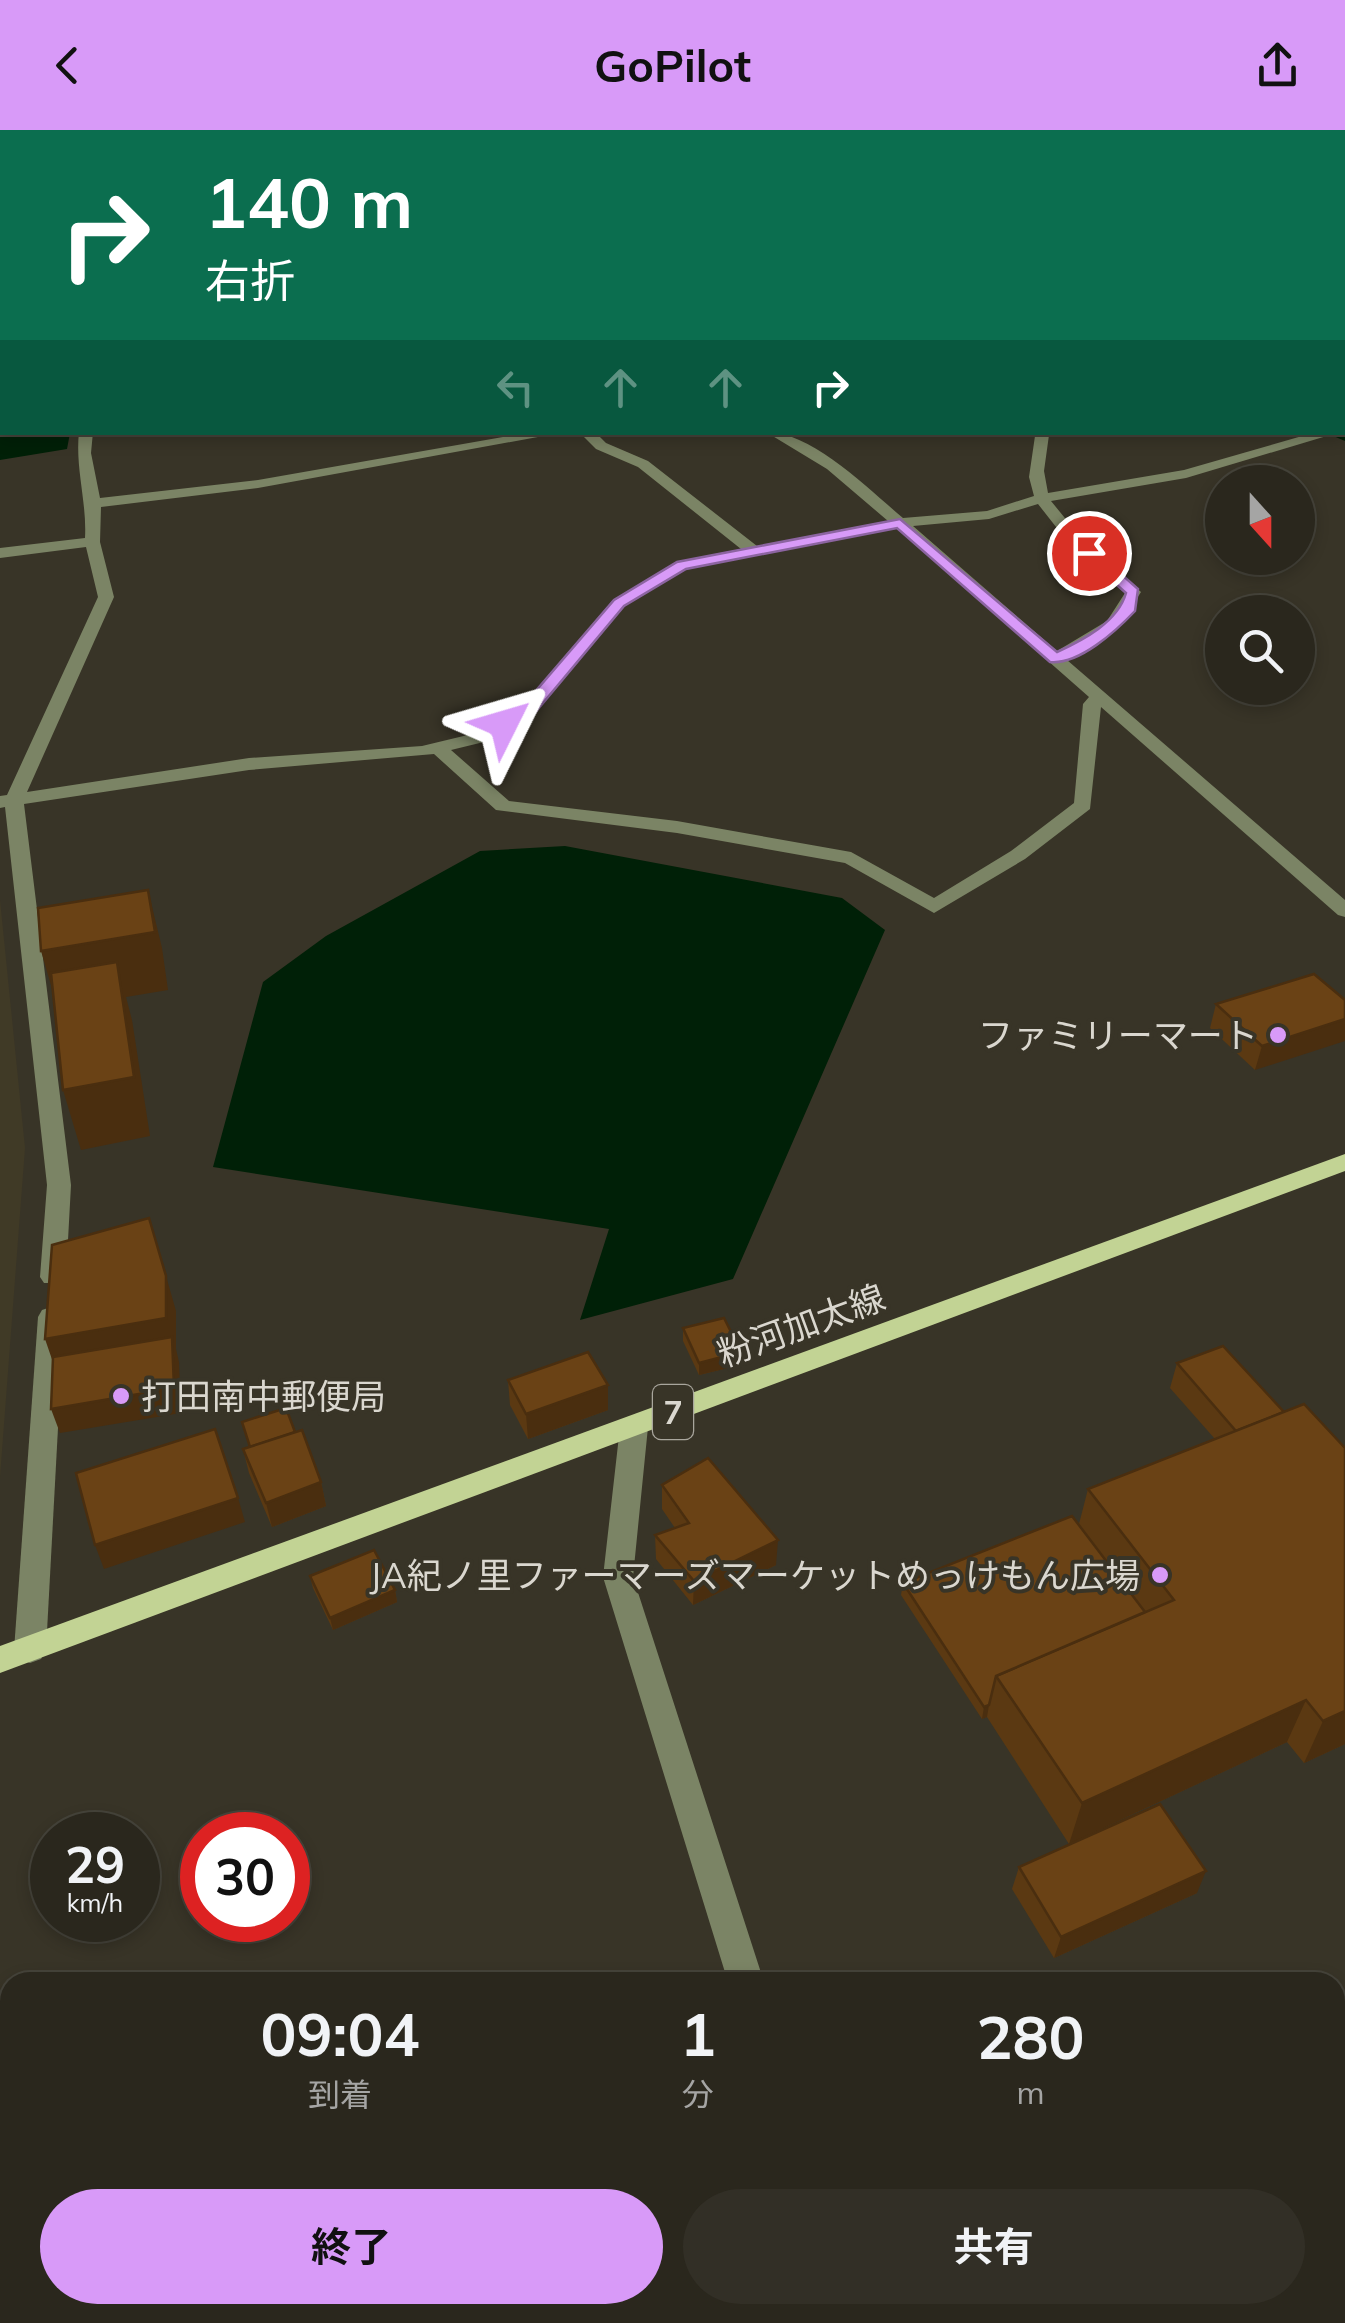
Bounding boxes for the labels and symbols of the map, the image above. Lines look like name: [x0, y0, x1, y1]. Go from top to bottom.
north arrow: [1205, 465, 1315, 575]
pin: [1047, 511, 1132, 596]
position arrow: [452, 672, 556, 776]
place label: ファミリーマート: [978, 1013, 1258, 1057]
marker: ファミリーマート: [1267, 1024, 1289, 1046]
street label: 粉河加太線: [711, 1274, 891, 1376]
place label: 打田南中郵便局: [141, 1374, 386, 1418]
marker: 打田南中郵便局: [110, 1385, 132, 1407]
road number: 7: [653, 1385, 693, 1439]
place label: JA紀ノ里ファーマーズマーケットめっけもん広場: [370, 1553, 1140, 1597]
marker: JA紀ノ里ファーマーズマーケットめっけもん広場: [1149, 1564, 1171, 1586]
speed limit sign: 30: [180, 1812, 310, 1942]

